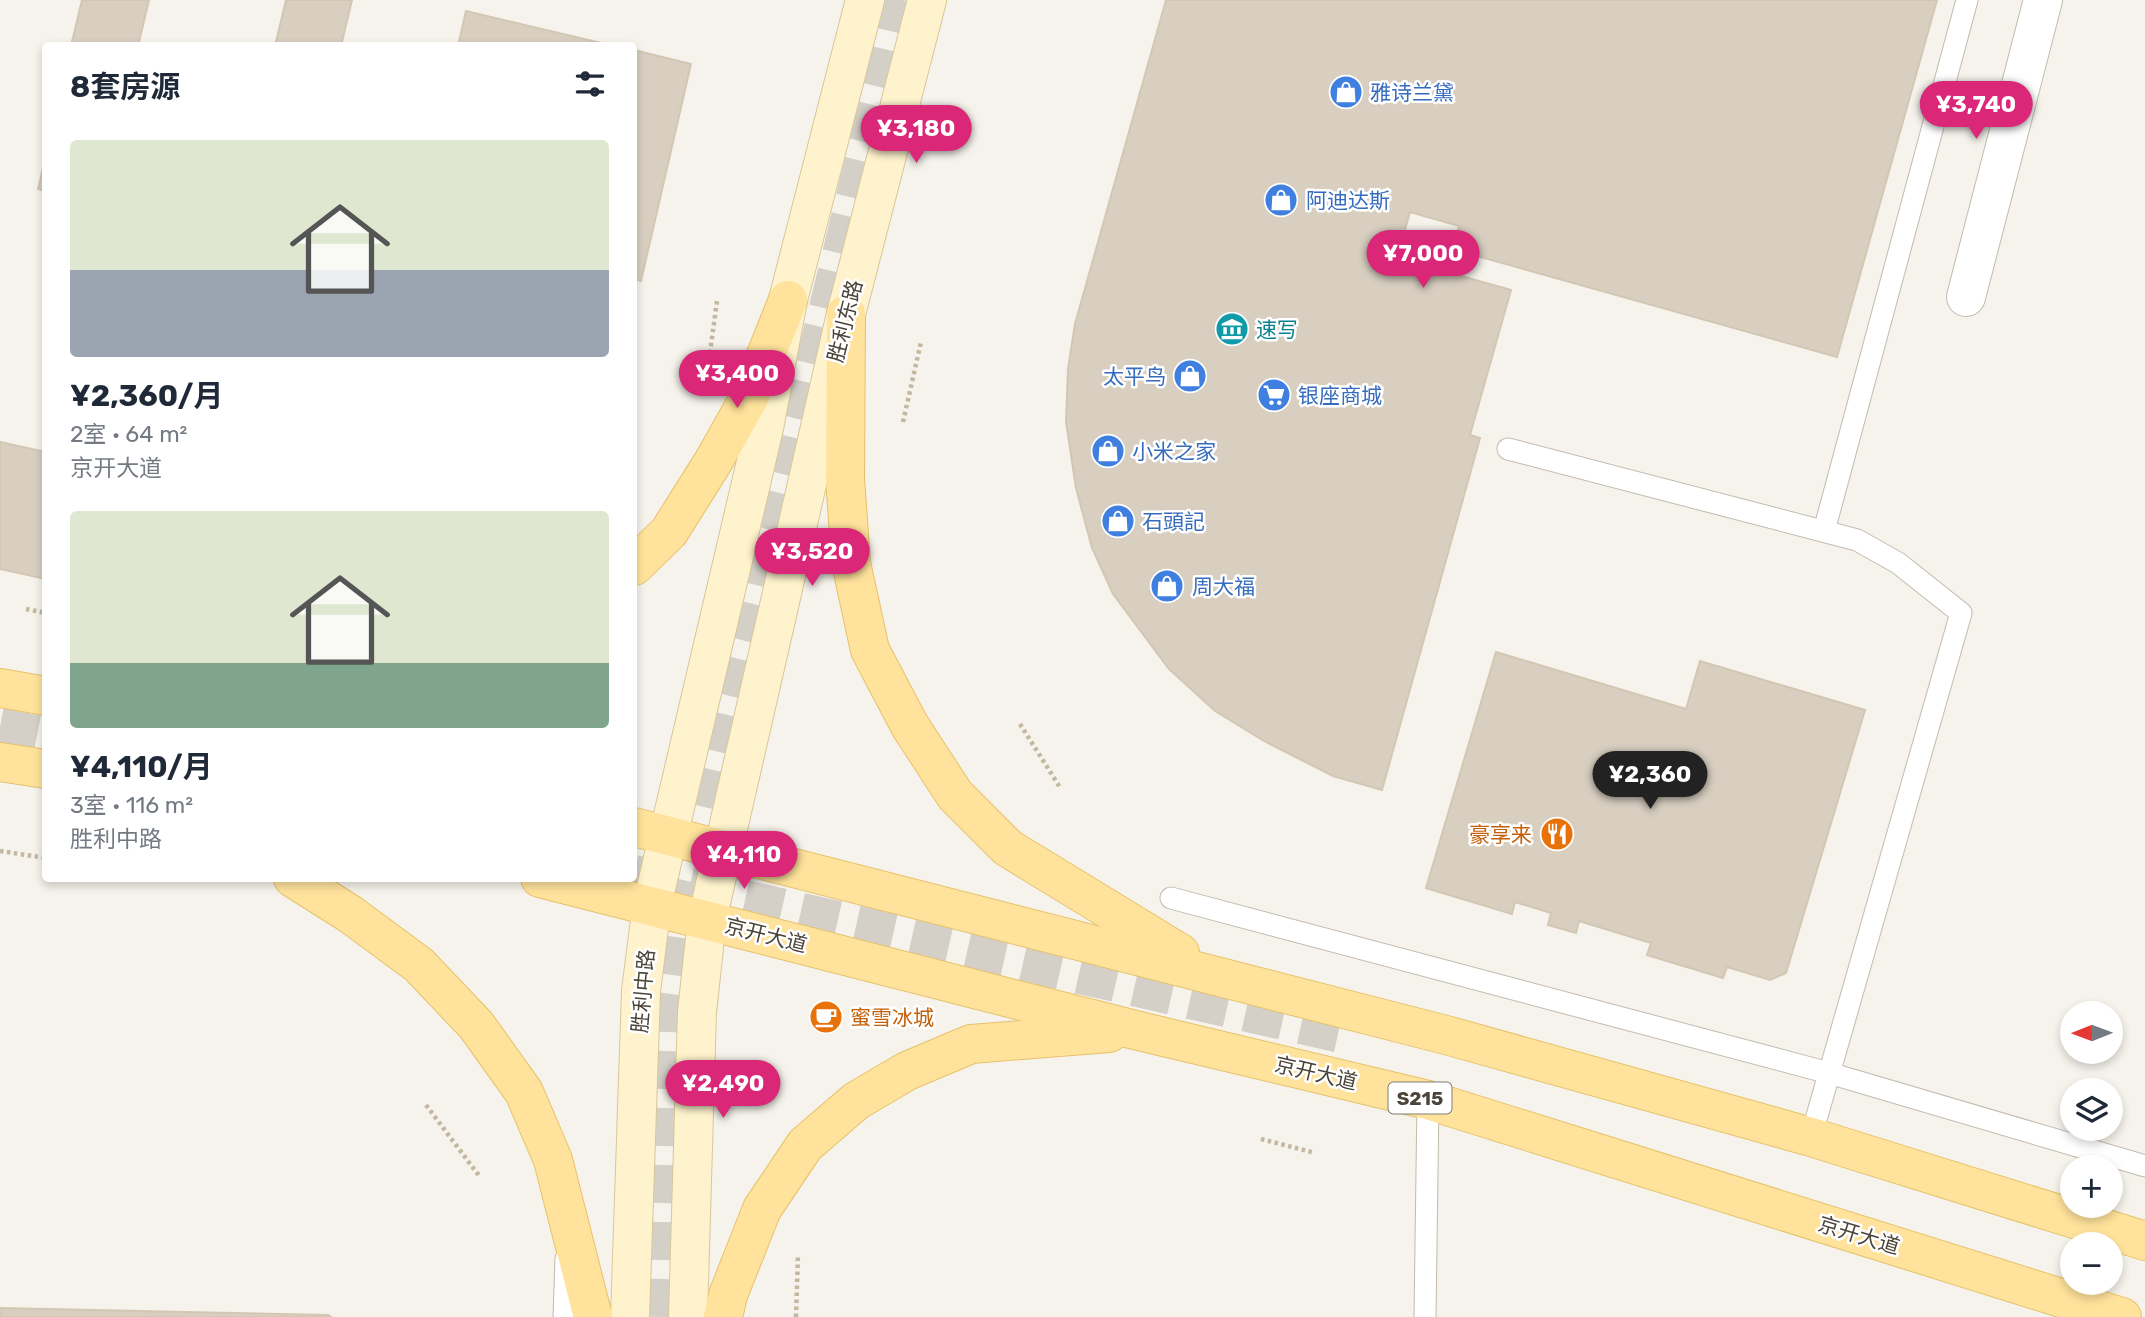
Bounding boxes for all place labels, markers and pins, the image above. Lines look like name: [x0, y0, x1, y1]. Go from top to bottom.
shop icon: 雅诗兰黛: [1327, 73, 1365, 111]
place label: 雅诗兰黛: [1370, 80, 1454, 105]
pin: ¥3,740: [1919, 82, 2033, 141]
pin: ¥3,180: [859, 106, 973, 165]
shop icon: 阿迪达斯: [1262, 181, 1300, 219]
place label: 阿迪达斯: [1306, 188, 1390, 213]
pin: ¥7,000: [1366, 230, 1480, 290]
museum icon: 速写: [1213, 310, 1251, 348]
place label: 速写: [1256, 317, 1298, 342]
pin: ¥3,400: [680, 350, 794, 410]
shop icon: 太平鸟: [1171, 357, 1209, 395]
place label: 太平鸟: [1103, 364, 1166, 389]
supermarket icon: 银座商城: [1255, 376, 1293, 414]
place label: 银座商城: [1298, 383, 1382, 408]
shop icon: 小米之家: [1089, 432, 1127, 470]
place label: 小米之家: [1132, 439, 1216, 464]
shop icon: 石頭記: [1099, 502, 1137, 540]
place label: 石頭記: [1142, 509, 1205, 534]
pin: ¥3,520: [755, 528, 869, 588]
shop icon: 周大福: [1148, 567, 1186, 605]
place label: 周大福: [1192, 574, 1255, 599]
pin: ¥2,360: [1593, 752, 1707, 811]
restaurant icon: 豪享来: [1538, 815, 1576, 853]
place label: 豪享来: [1469, 822, 1532, 847]
pin: ¥4,110: [687, 832, 801, 891]
cafe icon: 蜜雪冰城: [807, 998, 845, 1036]
place label: 蜜雪冰城: [850, 1005, 934, 1030]
pin: ¥2,490: [666, 1060, 780, 1120]

